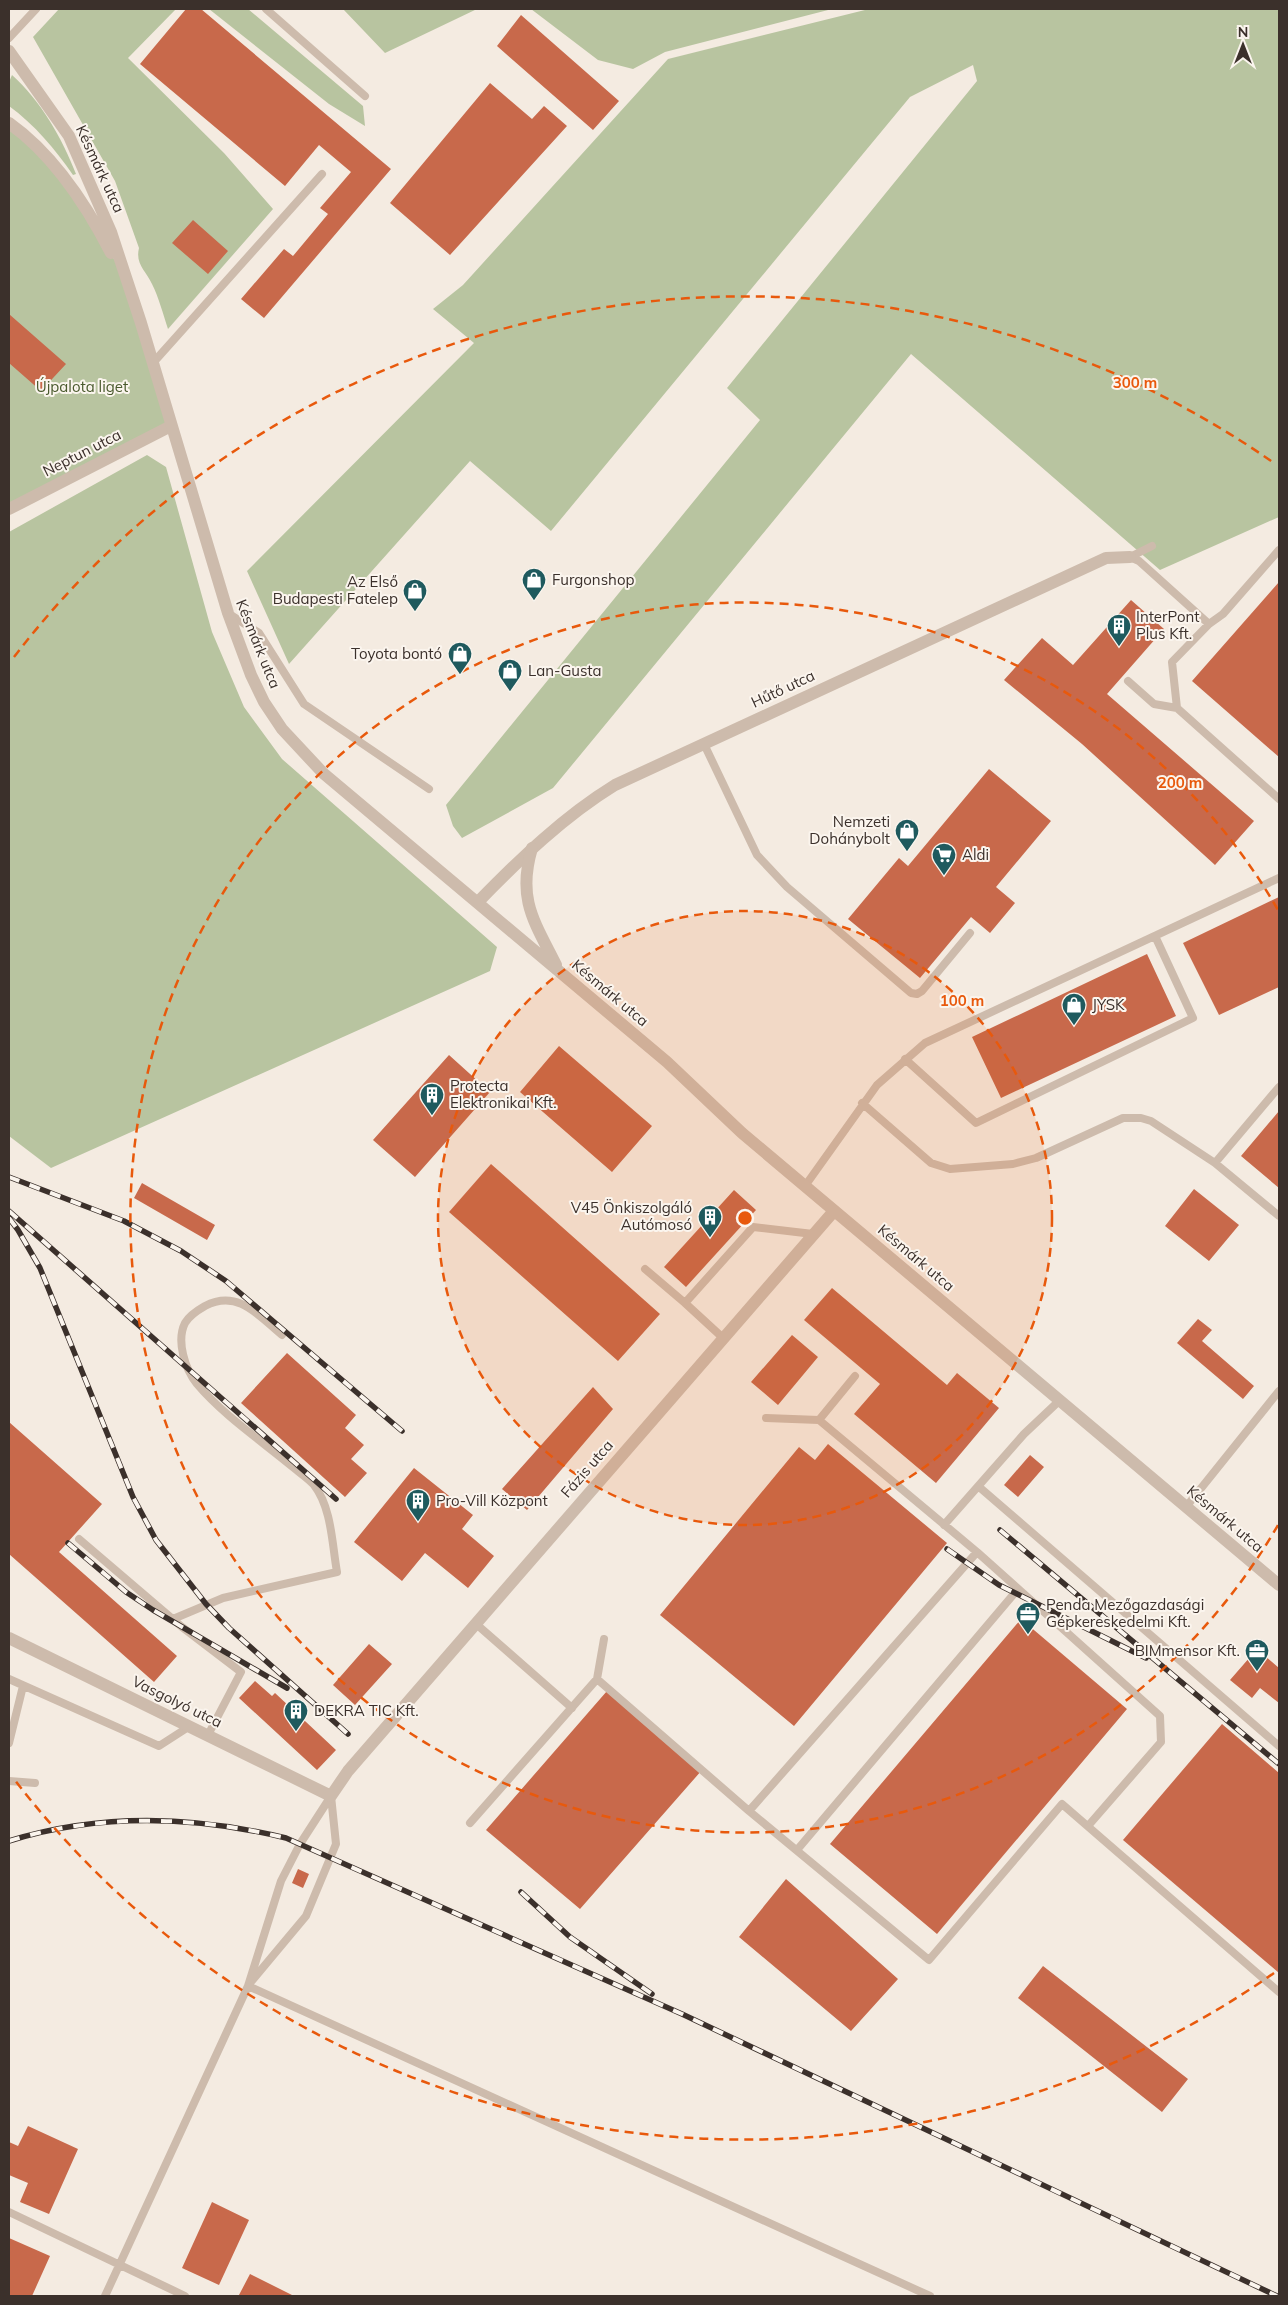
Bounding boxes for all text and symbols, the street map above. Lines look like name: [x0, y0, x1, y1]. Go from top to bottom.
north arrow: [1218, 20, 1268, 70]
text: N: [1238, 23, 1248, 41]
street label: Késmárk utca: [72, 122, 129, 216]
text: 300 m: [1113, 373, 1157, 392]
park label: Újpalota liget: [36, 377, 128, 396]
street label: Neptun utca: [40, 425, 124, 480]
shop icon: Furgonshop: [521, 567, 547, 601]
place label: Furgonshop: [552, 570, 634, 589]
place label: Az Első Budapesti Fatelep: [273, 572, 398, 608]
shop icon: Az Első Budapesti Fatelep: [402, 578, 428, 612]
street label: Késmárk utca: [232, 596, 285, 691]
place label: InterPont Plus Kft.: [1136, 607, 1200, 643]
building icon: InterPont Plus Kft.: [1106, 613, 1132, 647]
shop icon: Toyota bontó: [447, 641, 473, 675]
place label: Toyota bontó: [351, 644, 442, 663]
shop icon: Lan-Gusta: [497, 658, 523, 692]
place label: Lan-Gusta: [528, 661, 602, 680]
street label: Hűtő utca: [748, 666, 818, 712]
text: 200 m: [1158, 773, 1202, 792]
place label: Nemzeti Dohánybolt: [809, 812, 890, 848]
shop icon: Nemzeti Dohánybolt: [894, 818, 920, 852]
supermarket icon: Aldi: [931, 842, 957, 876]
place label: Aldi: [962, 845, 989, 864]
street label: Késmárk utca: [568, 955, 653, 1030]
text: 100 m: [940, 991, 984, 1010]
shop icon: JYSK: [1061, 992, 1087, 1026]
place label: JYSK: [1092, 995, 1125, 1014]
place label: Protecta Elektronikai Kft.: [450, 1076, 557, 1112]
building icon: Protecta Elektronikai Kft.: [419, 1082, 445, 1116]
place label: V45 Önkiszolgáló Autómosó: [571, 1198, 692, 1234]
building icon: V45 Önkiszolgáló Autómosó: [697, 1204, 723, 1238]
centre of rings: [736, 1209, 754, 1227]
street label: Késmárk utca: [874, 1220, 959, 1295]
street label: Fázis utca: [556, 1436, 617, 1501]
street label: Késmárk utca: [1183, 1481, 1268, 1556]
building icon: Pro-Vill Központ: [405, 1488, 431, 1522]
place label: Pro-Vill Központ: [436, 1491, 548, 1510]
place label: Penda Mezőgazdasági Gépkereskedelmi Kft.: [1046, 1595, 1204, 1631]
office icon: Penda Mezőgazdasági Gépkereskedelmi Kft.: [1015, 1601, 1041, 1635]
office icon: BIMmensor Kft.: [1244, 1638, 1270, 1672]
place label: BIMmensor Kft.: [1135, 1641, 1240, 1660]
street label: Vasgolyó utca: [129, 1672, 225, 1732]
building icon: DEKRA TIC Kft.: [283, 1698, 309, 1732]
place label: DEKRA TIC Kft.: [314, 1701, 419, 1720]

